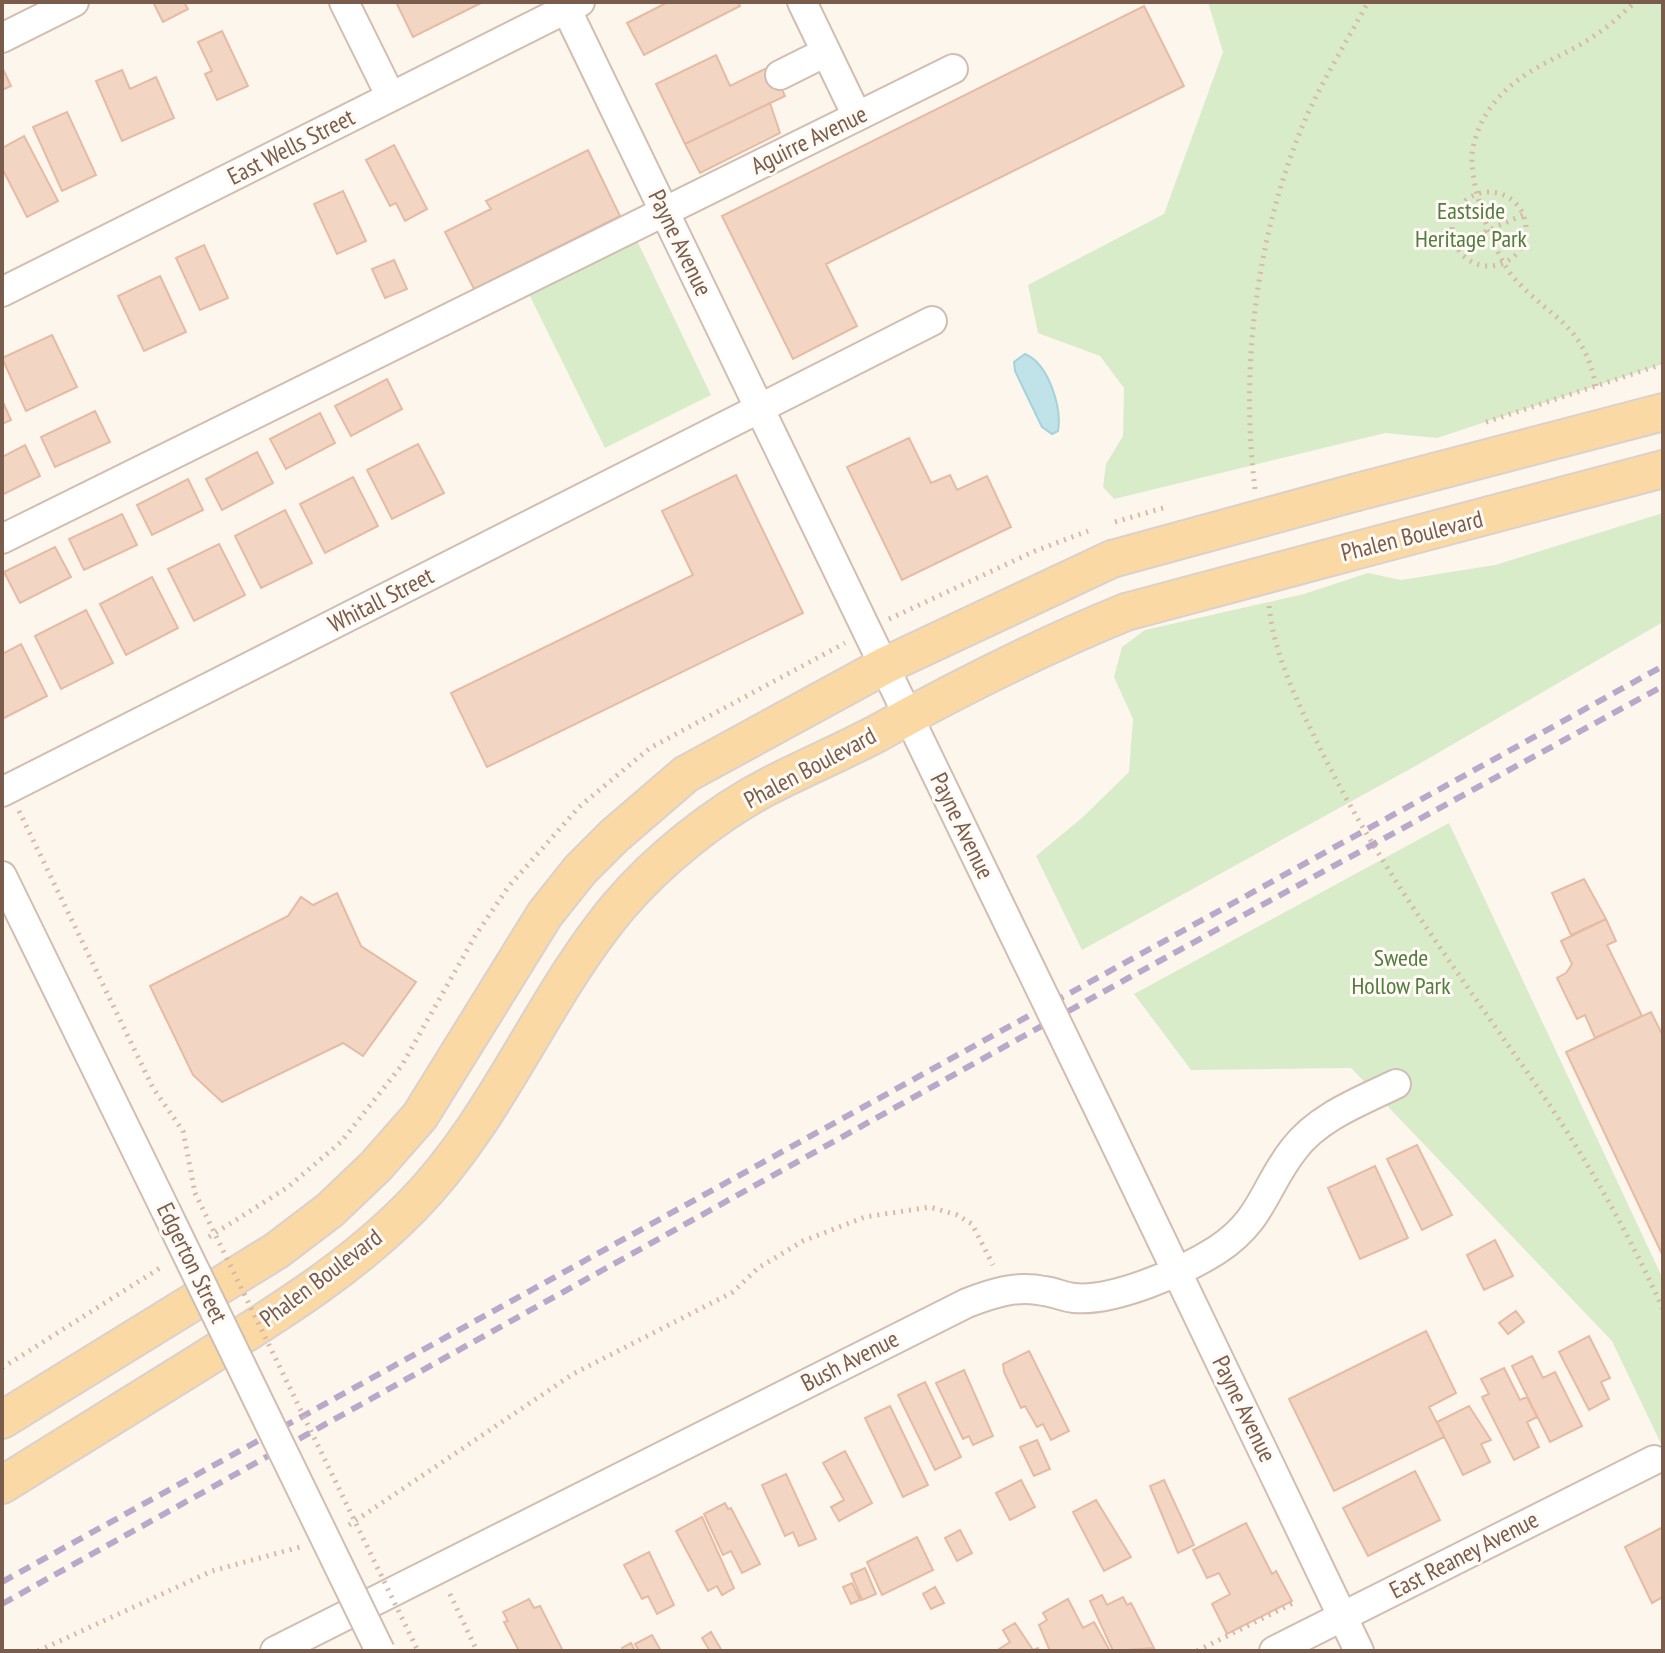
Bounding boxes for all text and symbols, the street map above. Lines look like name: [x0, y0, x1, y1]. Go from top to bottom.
street label: Aguirre Avenue: [746, 98, 872, 181]
street label: East Wells Street: [222, 101, 360, 192]
street label: Payne Avenue: [641, 185, 719, 301]
park label: Eastside Heritage Park: [1415, 195, 1528, 254]
street label: Phalen Boulevard: [1338, 503, 1486, 568]
street label: Whitall Street: [323, 560, 439, 639]
street label: Phalen Boulevard: [738, 720, 881, 815]
street label: Payne Avenue: [923, 768, 1001, 884]
park label: Swede Hollow Park: [1351, 942, 1451, 1001]
street label: Edgerton Street: [150, 1197, 235, 1328]
street label: Phalen Boulevard: [253, 1222, 388, 1334]
street label: Bush Avenue: [796, 1323, 904, 1398]
street label: Payne Avenue: [1205, 1351, 1283, 1467]
street label: East Reaney Avenue: [1384, 1504, 1544, 1605]

